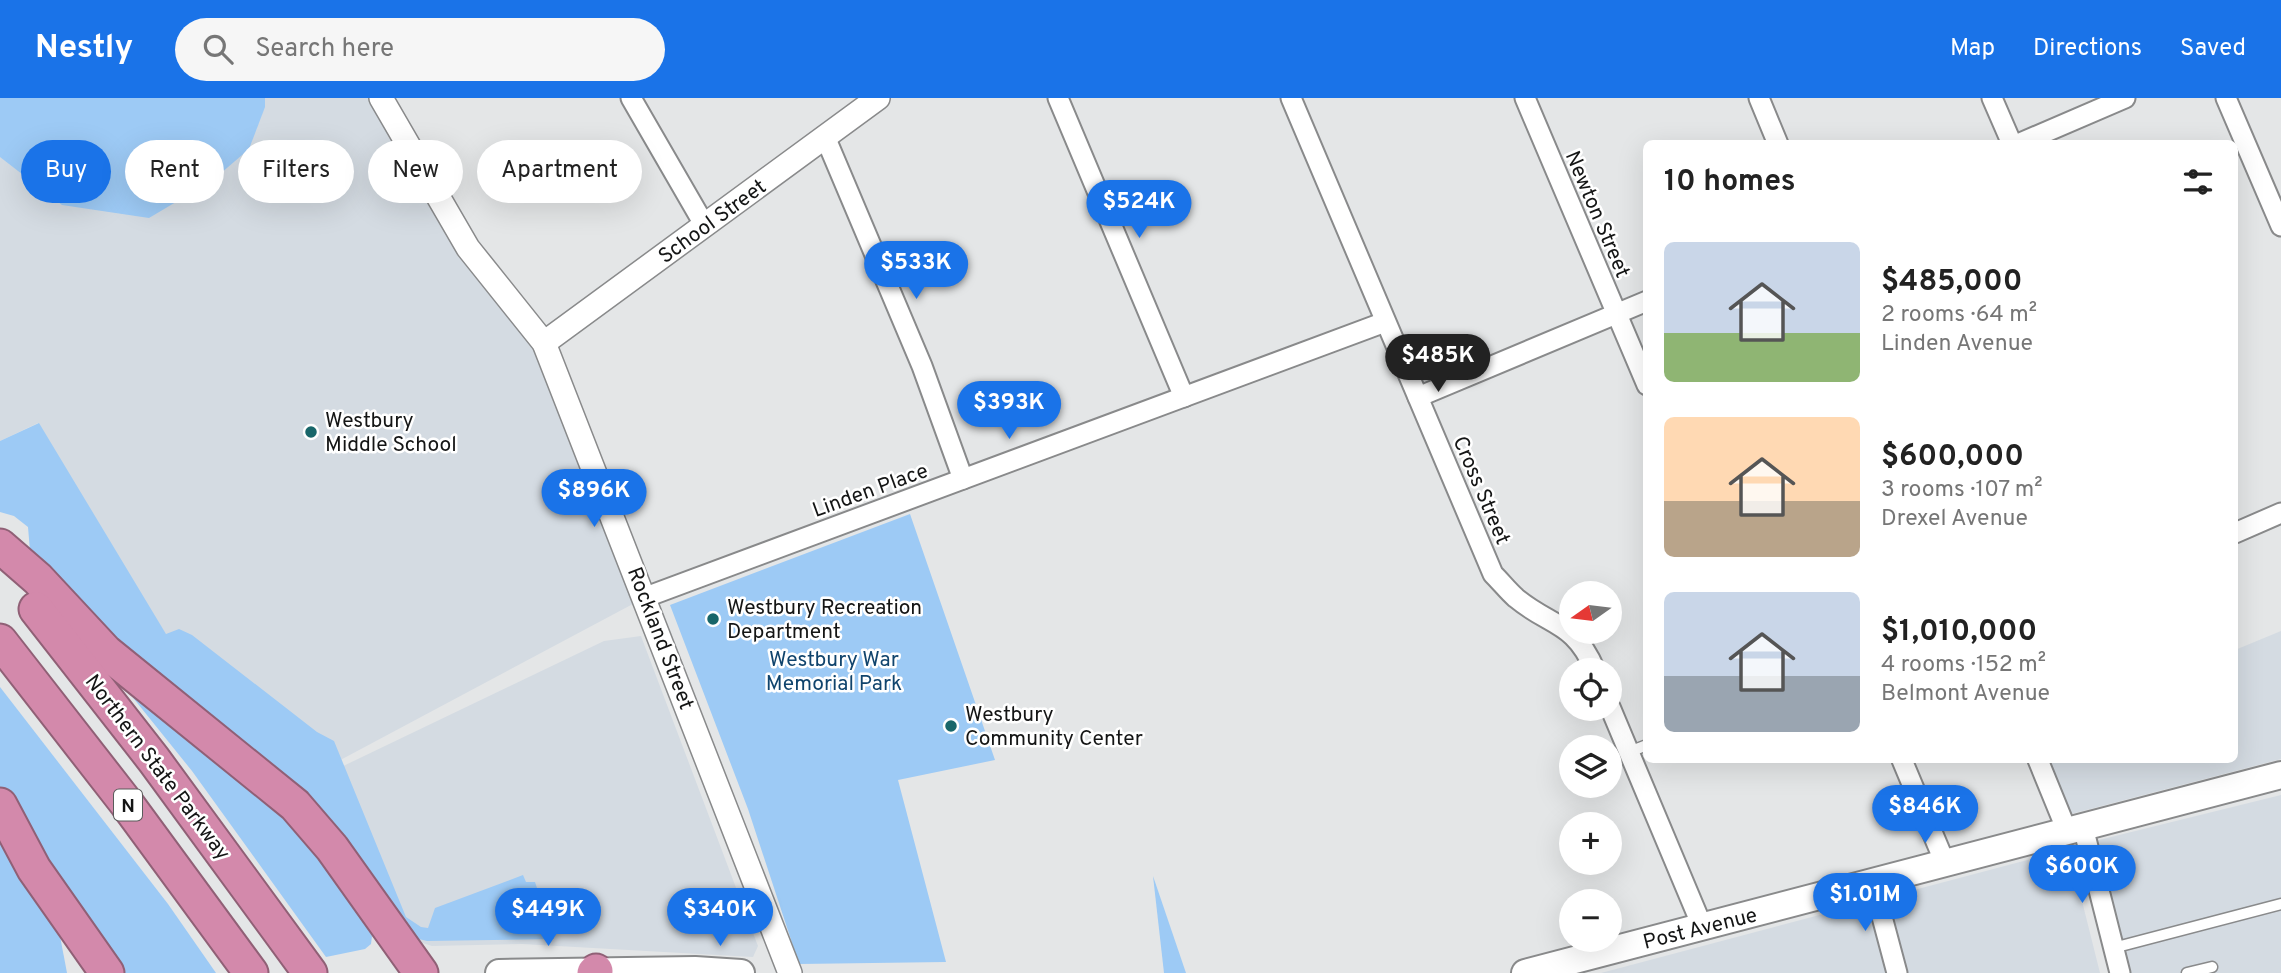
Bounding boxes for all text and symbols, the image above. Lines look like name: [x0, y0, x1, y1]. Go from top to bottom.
search box: [175, 18, 665, 81]
text: Nestly: [35, 28, 133, 70]
icon: search: [199, 30, 237, 68]
text: Search here: [255, 33, 394, 66]
text: Map: [1950, 34, 1995, 64]
text: Directions: [2033, 34, 2142, 64]
text: Saved: [2180, 34, 2246, 64]
chip: Buy: [21, 140, 111, 203]
chip: Rent: [125, 140, 224, 203]
chip: Filters: [238, 140, 354, 203]
chip: New: [368, 140, 463, 203]
chip: Apartment: [477, 140, 642, 203]
street label: Newton Street: [1558, 147, 1635, 282]
icon: filters: [2179, 163, 2217, 201]
text: 10 homes: [1664, 164, 1795, 201]
street label: School Street: [654, 174, 772, 270]
pin: $524K: [1090, 180, 1188, 240]
text: $524K: [1102, 188, 1176, 217]
pin: $533K: [867, 242, 965, 301]
text: $533K: [880, 249, 952, 278]
text: $485,000: [1881, 264, 2022, 301]
icon: home: [1720, 270, 1804, 354]
text: 2 rooms · 64 m²: [1881, 301, 2037, 330]
text: Linden Avenue: [1881, 330, 2033, 359]
pin: $485K: [1389, 334, 1487, 394]
text: $485K: [1401, 342, 1475, 371]
pin: $393K: [960, 382, 1058, 441]
text: $393K: [973, 389, 1045, 418]
place label: Westbury Middle School: [325, 408, 457, 459]
marker: Westbury Middle School: [303, 424, 319, 440]
street label: Cross Street: [1446, 432, 1516, 549]
text: $600,000: [1881, 439, 2024, 476]
icon: home: [1720, 445, 1804, 529]
street label: Linden Place: [809, 458, 932, 525]
pin: $896K: [545, 470, 643, 529]
text: 3 rooms · 107 m²: [1881, 476, 2043, 505]
text: $896K: [558, 477, 630, 506]
text: Drexel Avenue: [1881, 505, 2028, 534]
street label: Rockland Street: [620, 563, 699, 714]
north arrow: [1559, 581, 1622, 644]
map controls: [1559, 581, 1622, 952]
place label: Westbury Recreation Department: [727, 595, 922, 646]
marker: Westbury Recreation Department: [705, 611, 721, 627]
text: $1,010,000: [1881, 614, 2037, 651]
icon: home: [1720, 620, 1804, 704]
park label: Westbury War Memorial Park: [766, 647, 902, 698]
text: 4 rooms · 152 m²: [1881, 651, 2046, 680]
button: locate: [1559, 658, 1622, 721]
street label: Northern State Parkway: [80, 669, 236, 865]
text: Belmont Avenue: [1881, 680, 2050, 709]
place label: Westbury Community Center: [965, 702, 1143, 753]
marker: Westbury Community Center: [943, 718, 959, 734]
button: layers: [1559, 735, 1622, 798]
pin: $846K: [1876, 786, 1974, 845]
road number: N: [114, 790, 142, 820]
text: $846K: [1888, 793, 1962, 822]
button: +: [1559, 812, 1622, 875]
pin: $600K: [2033, 846, 2131, 905]
text: $600K: [2045, 853, 2119, 882]
pin: $1.01M: [1808, 874, 1922, 933]
text: $1.01M: [1829, 881, 1901, 910]
pin: $449K: [499, 888, 597, 948]
pin: $340K: [671, 888, 769, 948]
button: −: [1559, 889, 1622, 952]
text: $449K: [511, 896, 585, 925]
text: $340K: [683, 896, 757, 925]
street label: Post Avenue: [1640, 902, 1760, 957]

